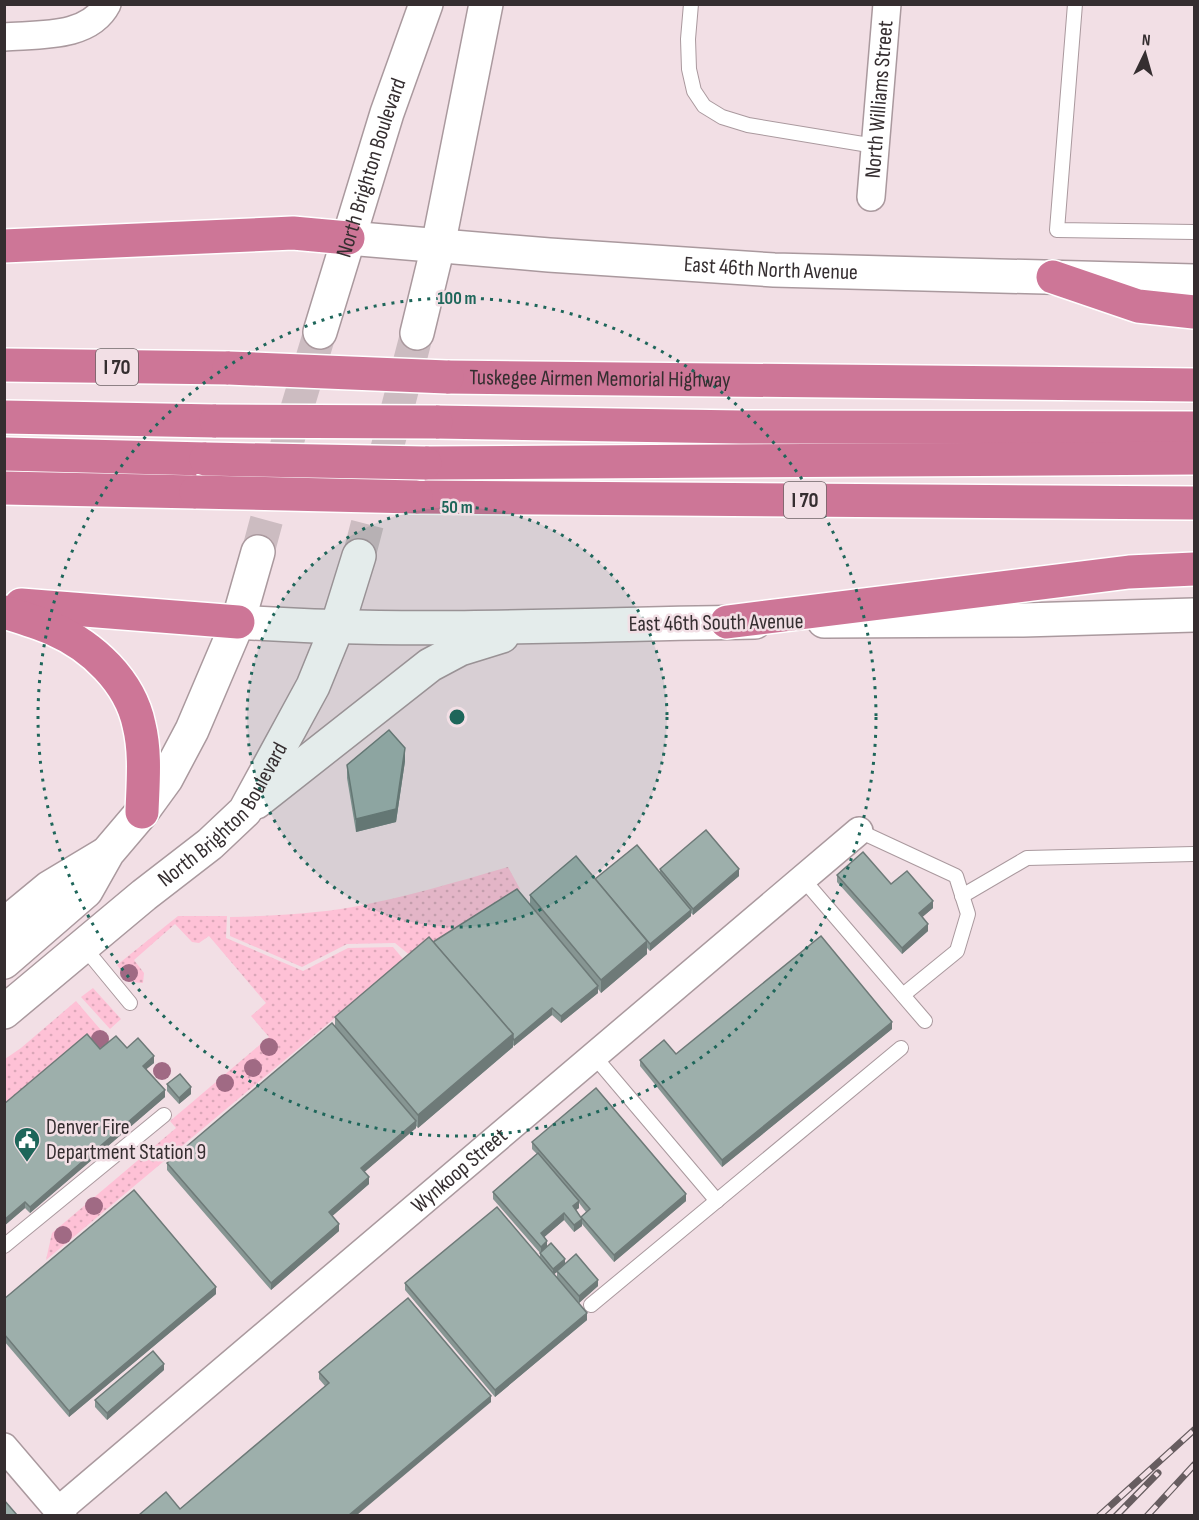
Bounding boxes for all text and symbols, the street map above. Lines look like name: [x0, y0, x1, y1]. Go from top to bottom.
street label: North Williams Street: [859, 19, 899, 179]
north arrow: [1115, 24, 1175, 84]
text: N: [1141, 31, 1151, 50]
street label: North Brighton Boulevard: [330, 74, 412, 261]
street label: East 46th North Avenue: [683, 251, 858, 286]
text: 100 m: [438, 288, 477, 309]
road number: I 70: [96, 349, 138, 385]
street label: Tuskegee Airmen Memorial Highway: [469, 364, 731, 394]
road number: I 70: [784, 482, 826, 518]
text: 50 m: [441, 497, 473, 518]
street label: East 46th South Avenue: [628, 608, 804, 638]
centre of rings: [447, 707, 467, 727]
street label: North Brighton Boulevard: [153, 738, 293, 893]
place label: Denver Fire Department Station 9: [46, 1114, 206, 1166]
street label: Wynkoop Street: [406, 1122, 513, 1219]
public building icon: Denver Fire Department Station 9: [12, 1125, 42, 1163]

